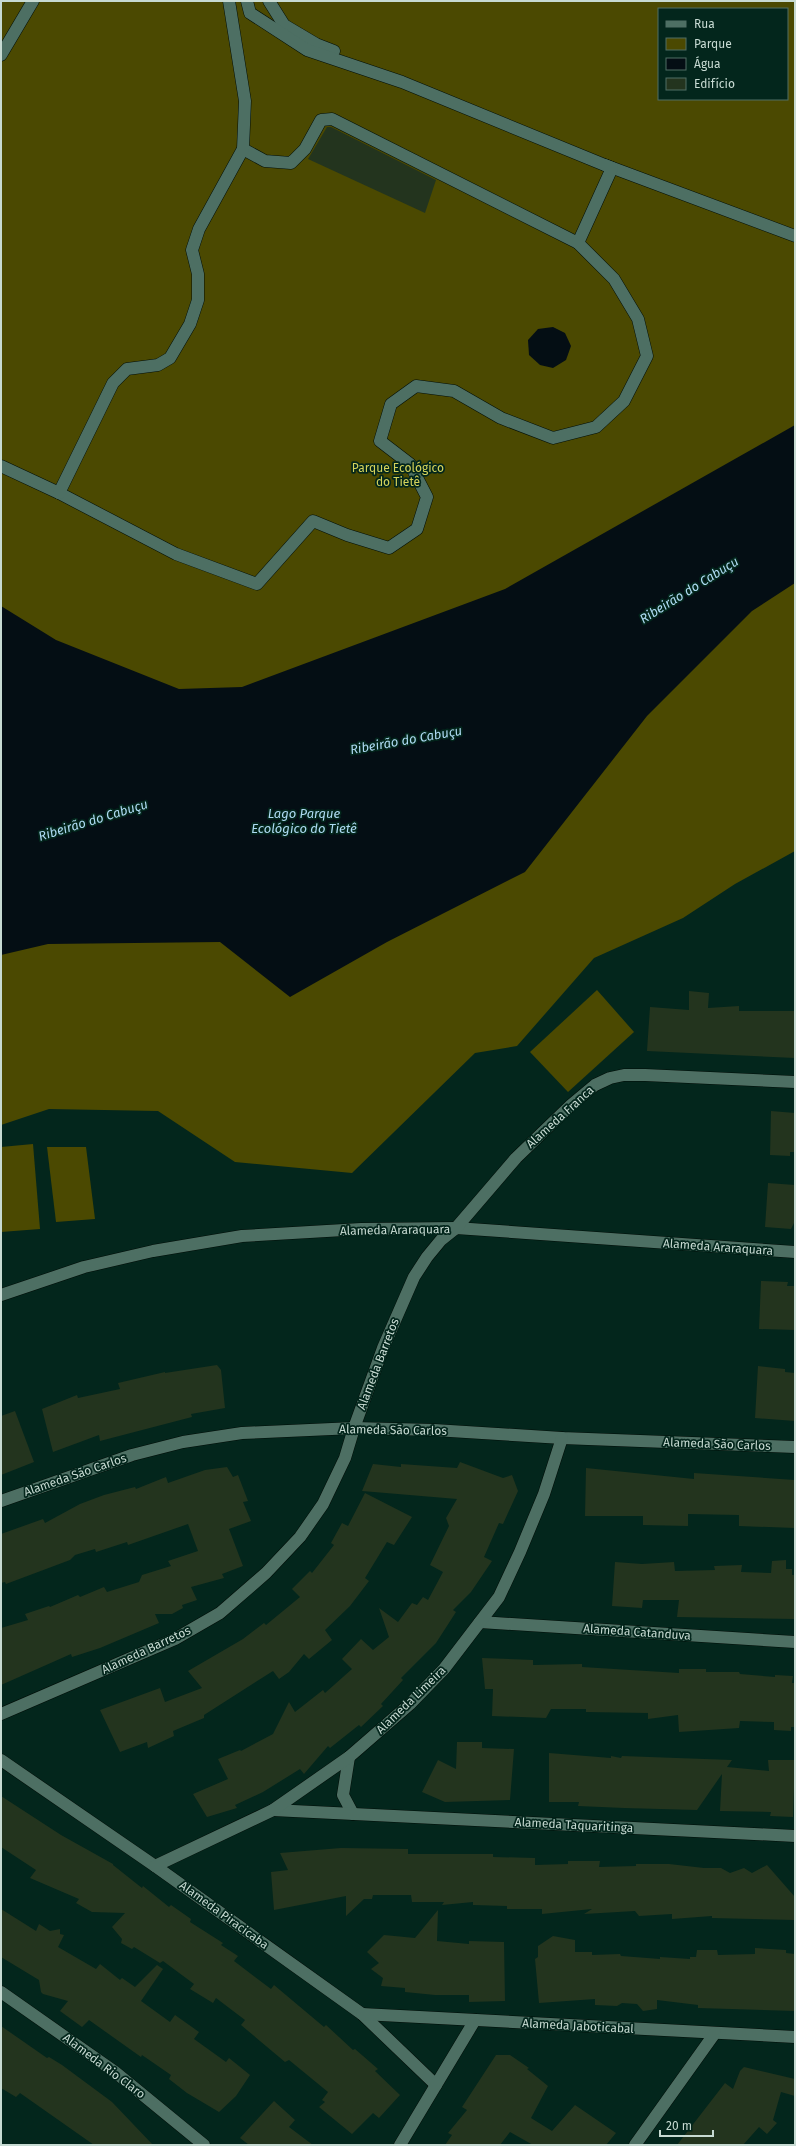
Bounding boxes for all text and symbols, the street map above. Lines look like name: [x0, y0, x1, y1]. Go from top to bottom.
legend: [658, 8, 788, 100]
text: Rua: [694, 17, 715, 31]
text: Parque: [694, 37, 732, 51]
text: Água: [694, 56, 721, 71]
text: Edifício: [694, 77, 735, 91]
park label: Parque Ecológico do Tietê: [352, 461, 444, 489]
water label: Ribeirão do Cabuçu: [637, 554, 741, 626]
water label: Ribeirão do Cabuçu: [349, 723, 463, 757]
water label: Ribeirão do Cabuçu: [37, 796, 149, 844]
water label: Lago Parque Ecológico do Tietê: [251, 806, 357, 836]
street label: Alameda Franca: [523, 1083, 597, 1151]
street label: Alameda Araraquara: [340, 1222, 450, 1238]
street label: Alameda Araraquara: [662, 1236, 774, 1258]
street label: Alameda Barretos: [354, 1316, 402, 1412]
street label: Alameda São Carlos: [339, 1422, 447, 1438]
street label: Alameda São Carlos: [663, 1435, 771, 1453]
street label: Alameda São Carlos: [22, 1451, 129, 1499]
street label: Alameda Catanduva: [583, 1621, 691, 1643]
street label: Alameda Barretos: [99, 1623, 193, 1677]
street label: Alameda Limeira: [373, 1663, 449, 1737]
street label: Alameda Taquaritinga: [514, 1815, 634, 1835]
street label: Alameda Piracicaba: [177, 1878, 271, 1952]
street label: Alameda Jaboticabal: [522, 2016, 635, 2036]
street label: Alameda Rio Claro: [60, 2031, 148, 2101]
scale bar: [660, 2112, 713, 2138]
text: 20 m: [666, 2119, 692, 2133]

